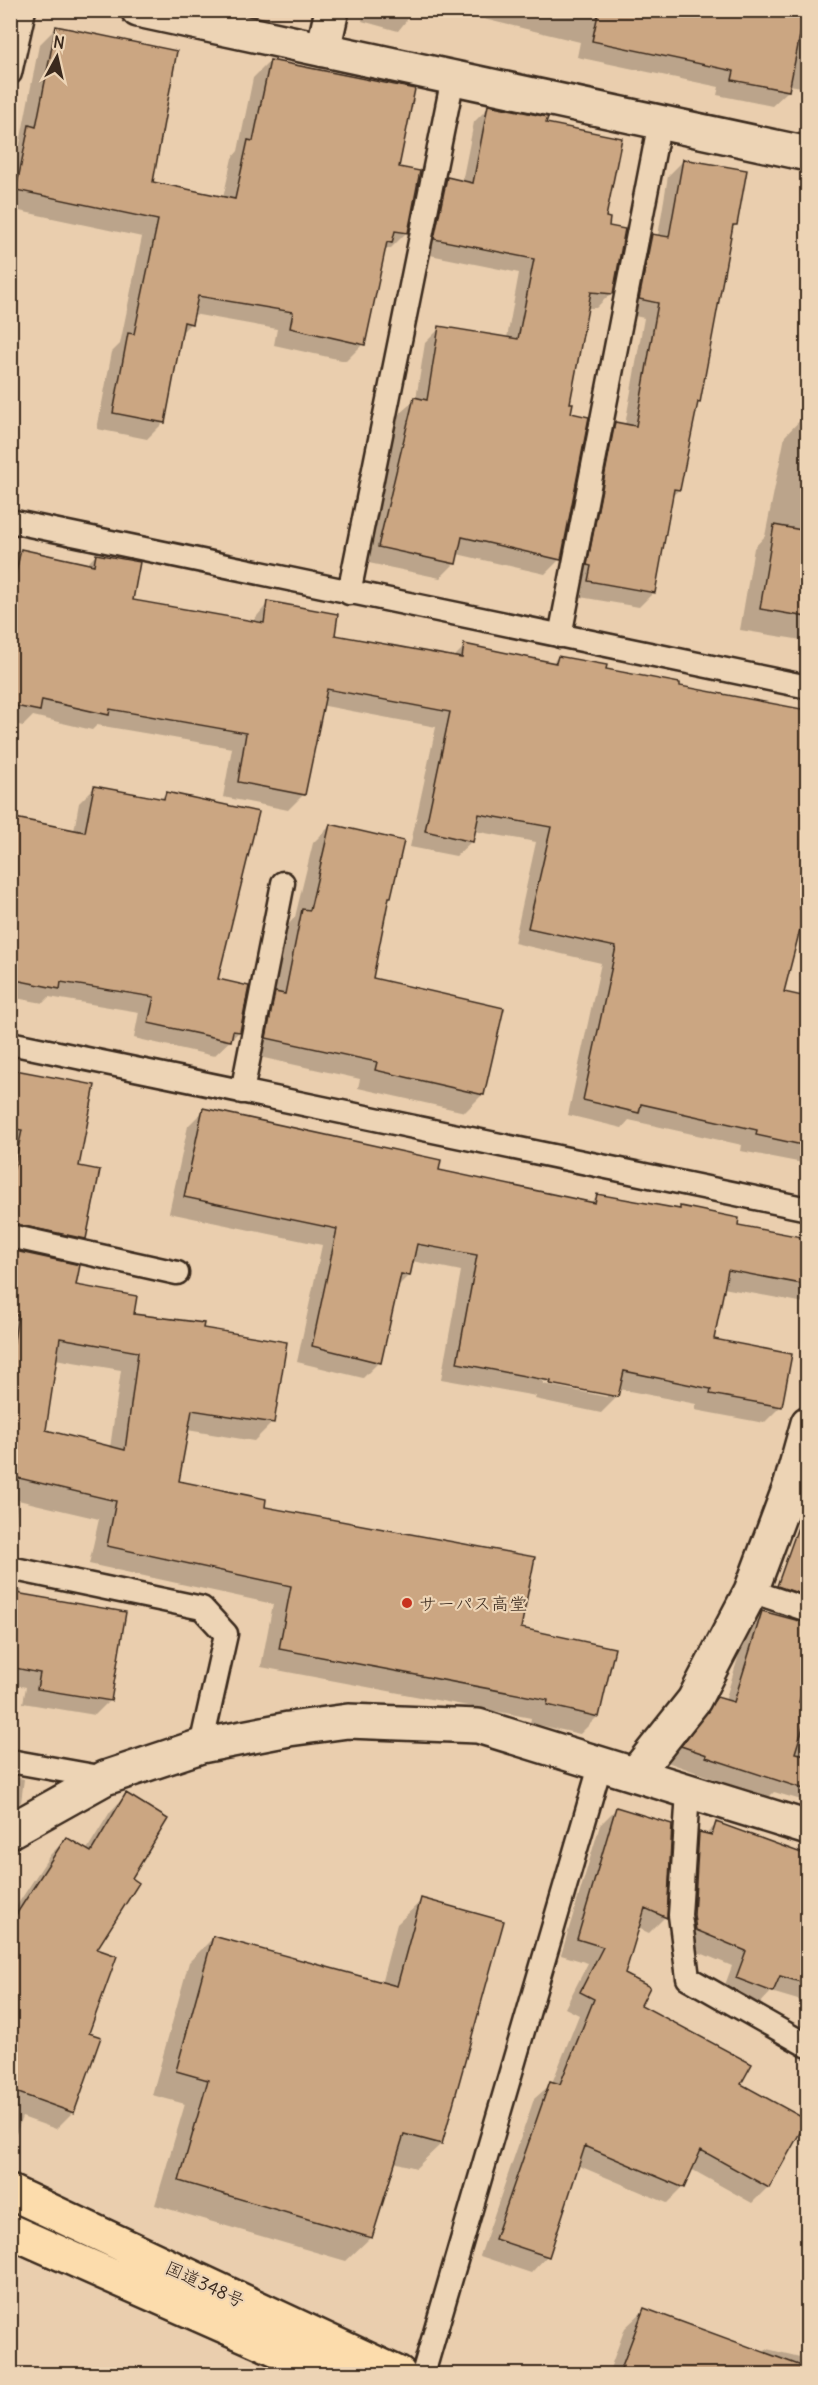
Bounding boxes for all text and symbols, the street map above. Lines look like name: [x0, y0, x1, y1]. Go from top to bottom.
north arrow: [27, 27, 87, 87]
text: N: [52, 31, 66, 53]
place label: サーパス高堂: [419, 1592, 527, 1615]
marker: サーパス高堂: [400, 1596, 414, 1610]
street label: 国道348号: [162, 2256, 248, 2312]

